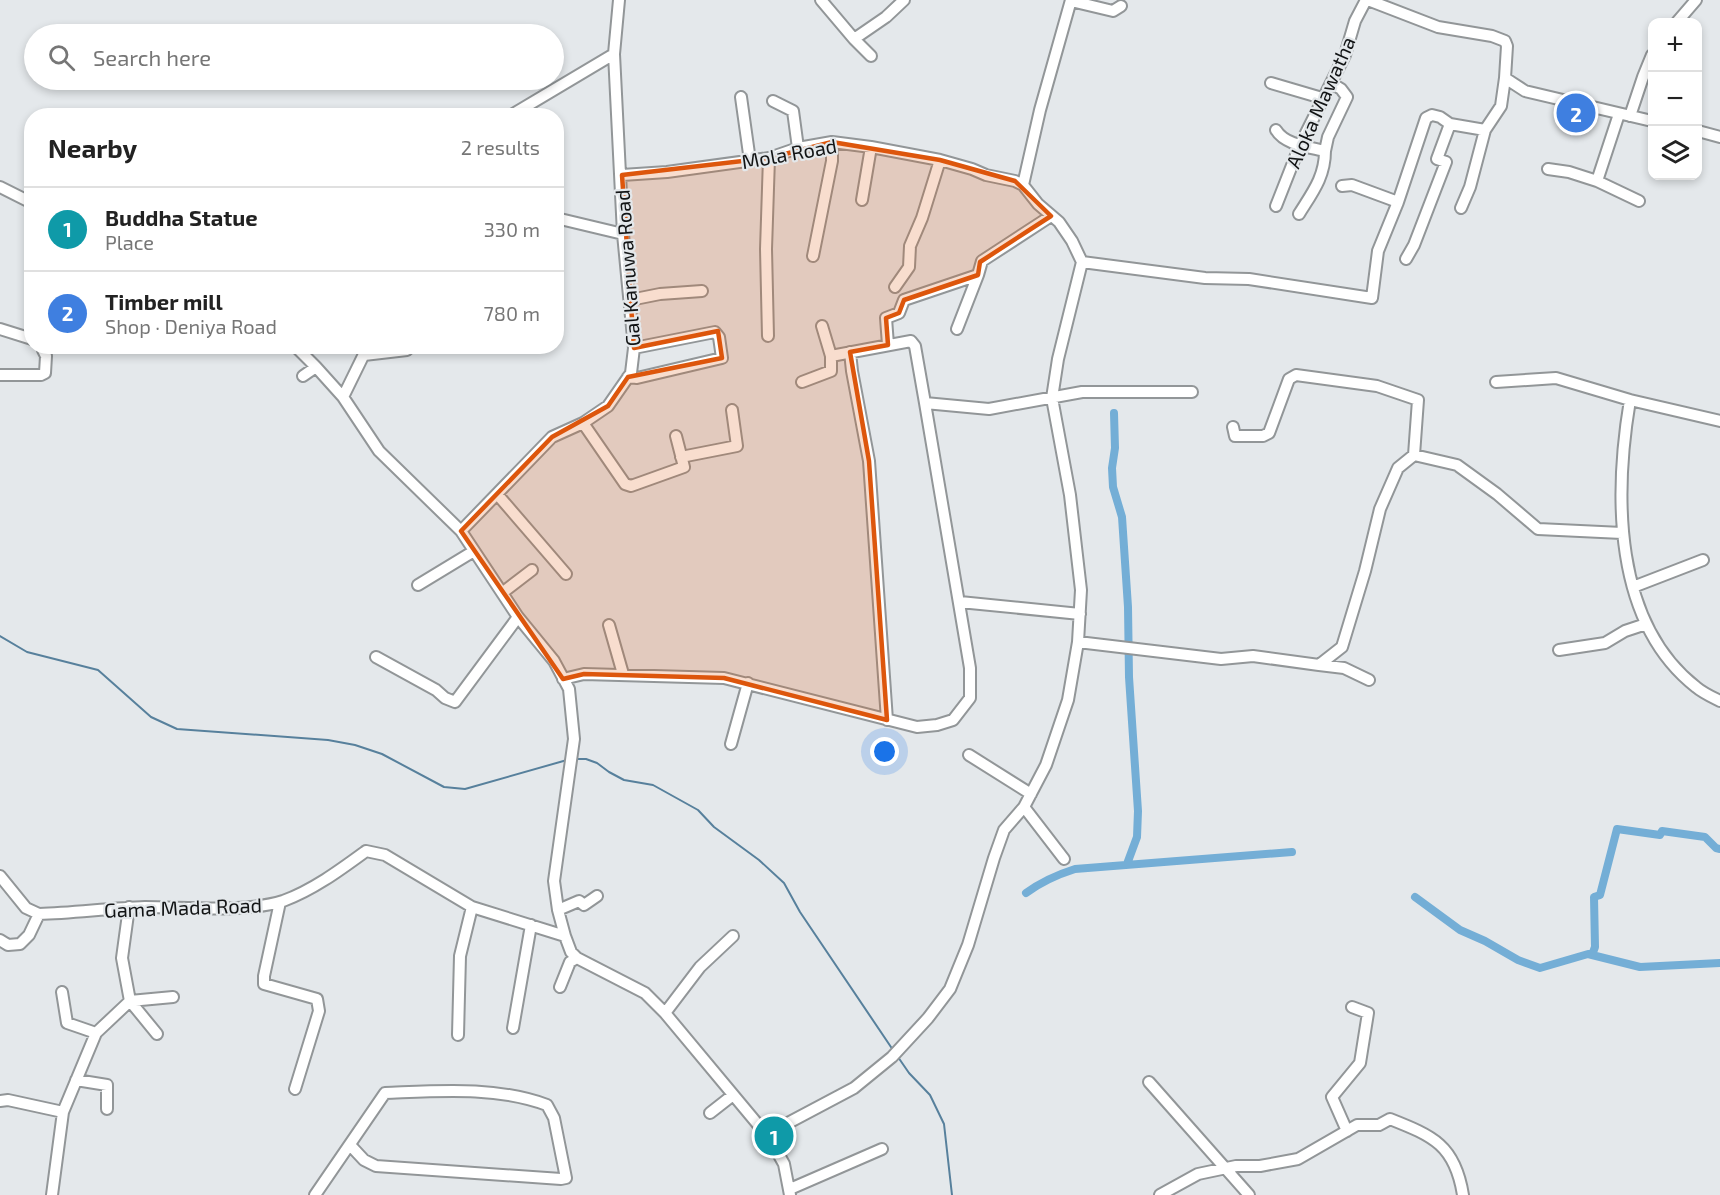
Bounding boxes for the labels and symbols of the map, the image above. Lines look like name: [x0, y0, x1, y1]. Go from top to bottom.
street label: Aloka Mawatha: [1280, 32, 1360, 172]
pin: 2: [1556, 90, 1596, 136]
street label: Mola Road: [739, 133, 839, 173]
street label: Gal Kanuwa Road: [610, 189, 644, 347]
your location: [870, 737, 899, 766]
street label: Gama Mada Road: [104, 892, 262, 922]
pin: 1: [754, 1114, 794, 1158]

